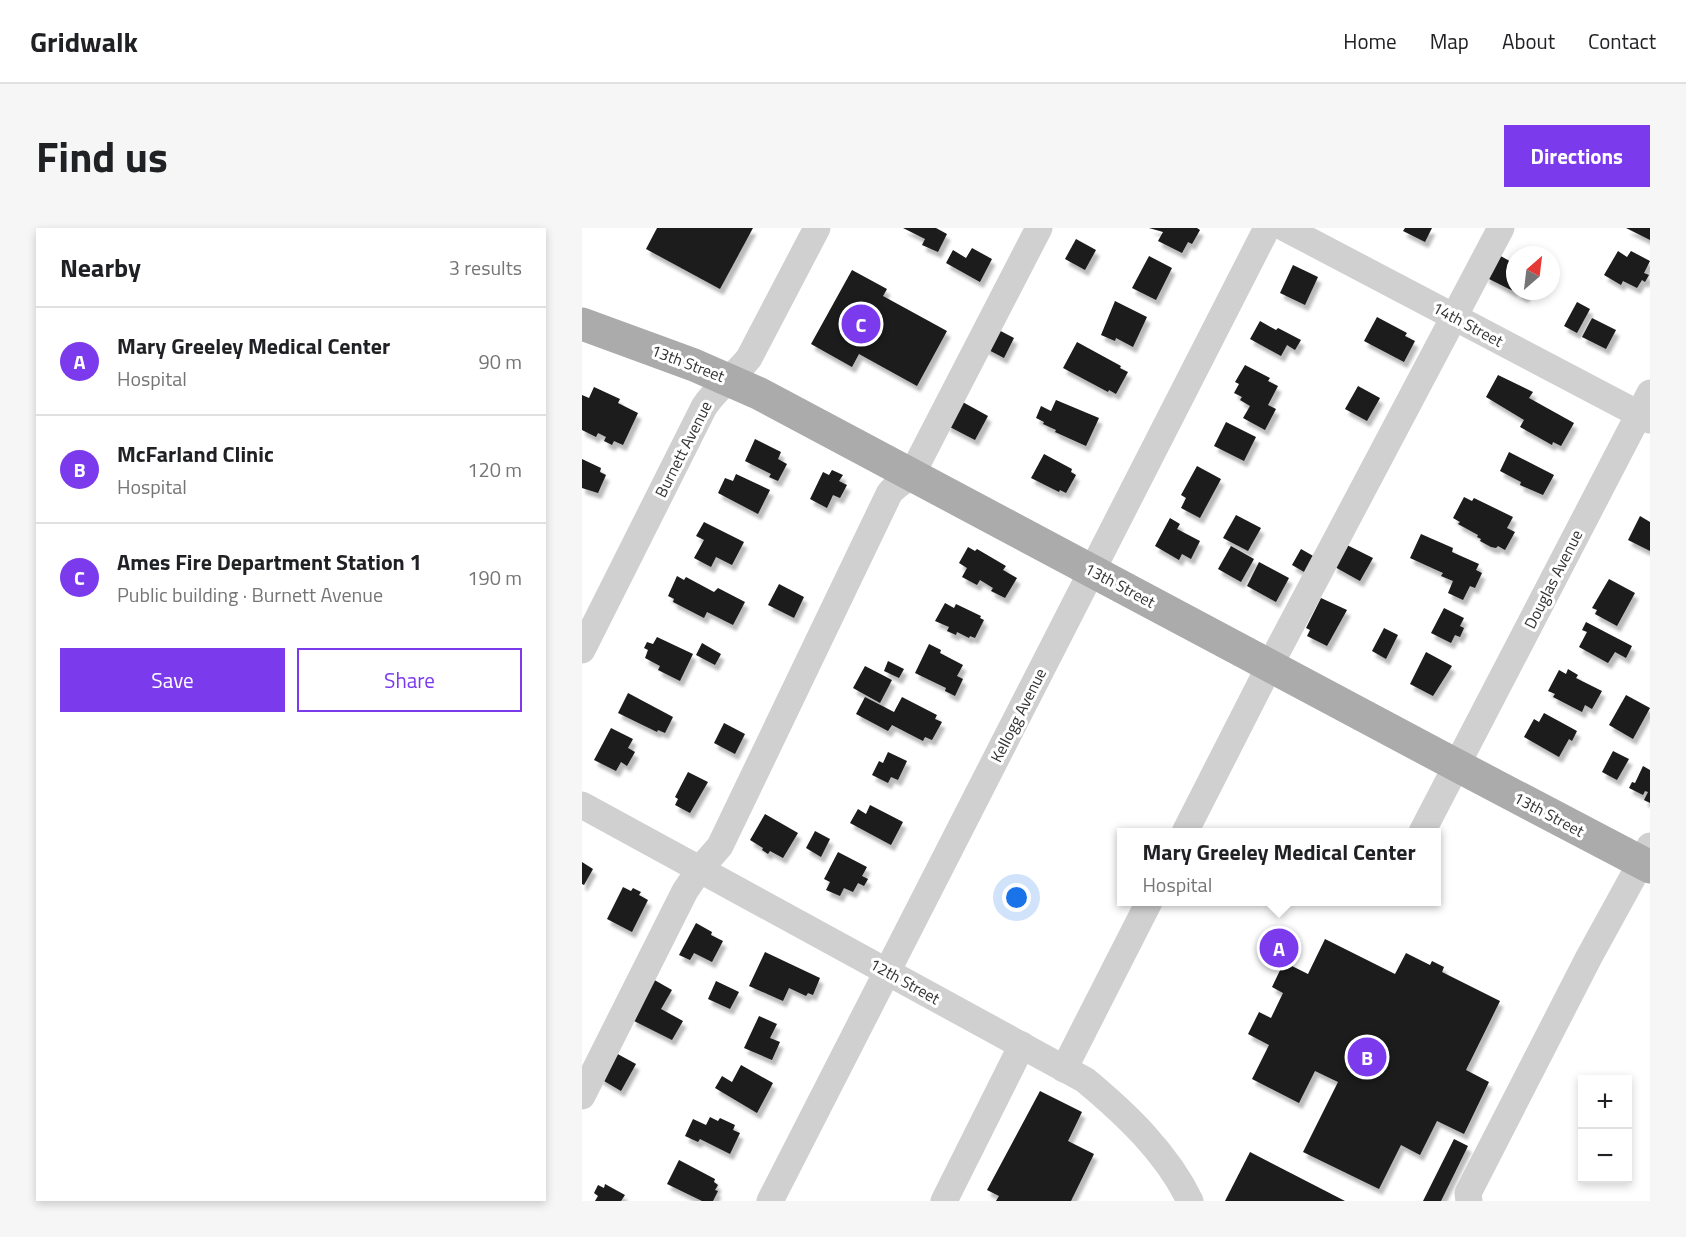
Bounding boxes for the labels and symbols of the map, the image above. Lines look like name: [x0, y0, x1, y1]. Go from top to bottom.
north arrow: [1506, 246, 1560, 300]
street label: 14th Street: [1428, 295, 1508, 353]
pin: C: [842, 302, 880, 346]
street label: 13th Street: [648, 338, 729, 388]
street label: Burnett Avenue: [648, 397, 718, 501]
street label: Douglas Avenue: [1518, 525, 1588, 633]
street label: 13th Street: [1080, 556, 1160, 614]
street label: Kellogg Avenue: [984, 664, 1052, 766]
street label: 13th Street: [1509, 785, 1589, 843]
your location: [1002, 883, 1031, 912]
pin: A: [1260, 926, 1298, 970]
street label: 12th Street: [866, 952, 945, 1010]
pin: B: [1348, 1034, 1386, 1080]

